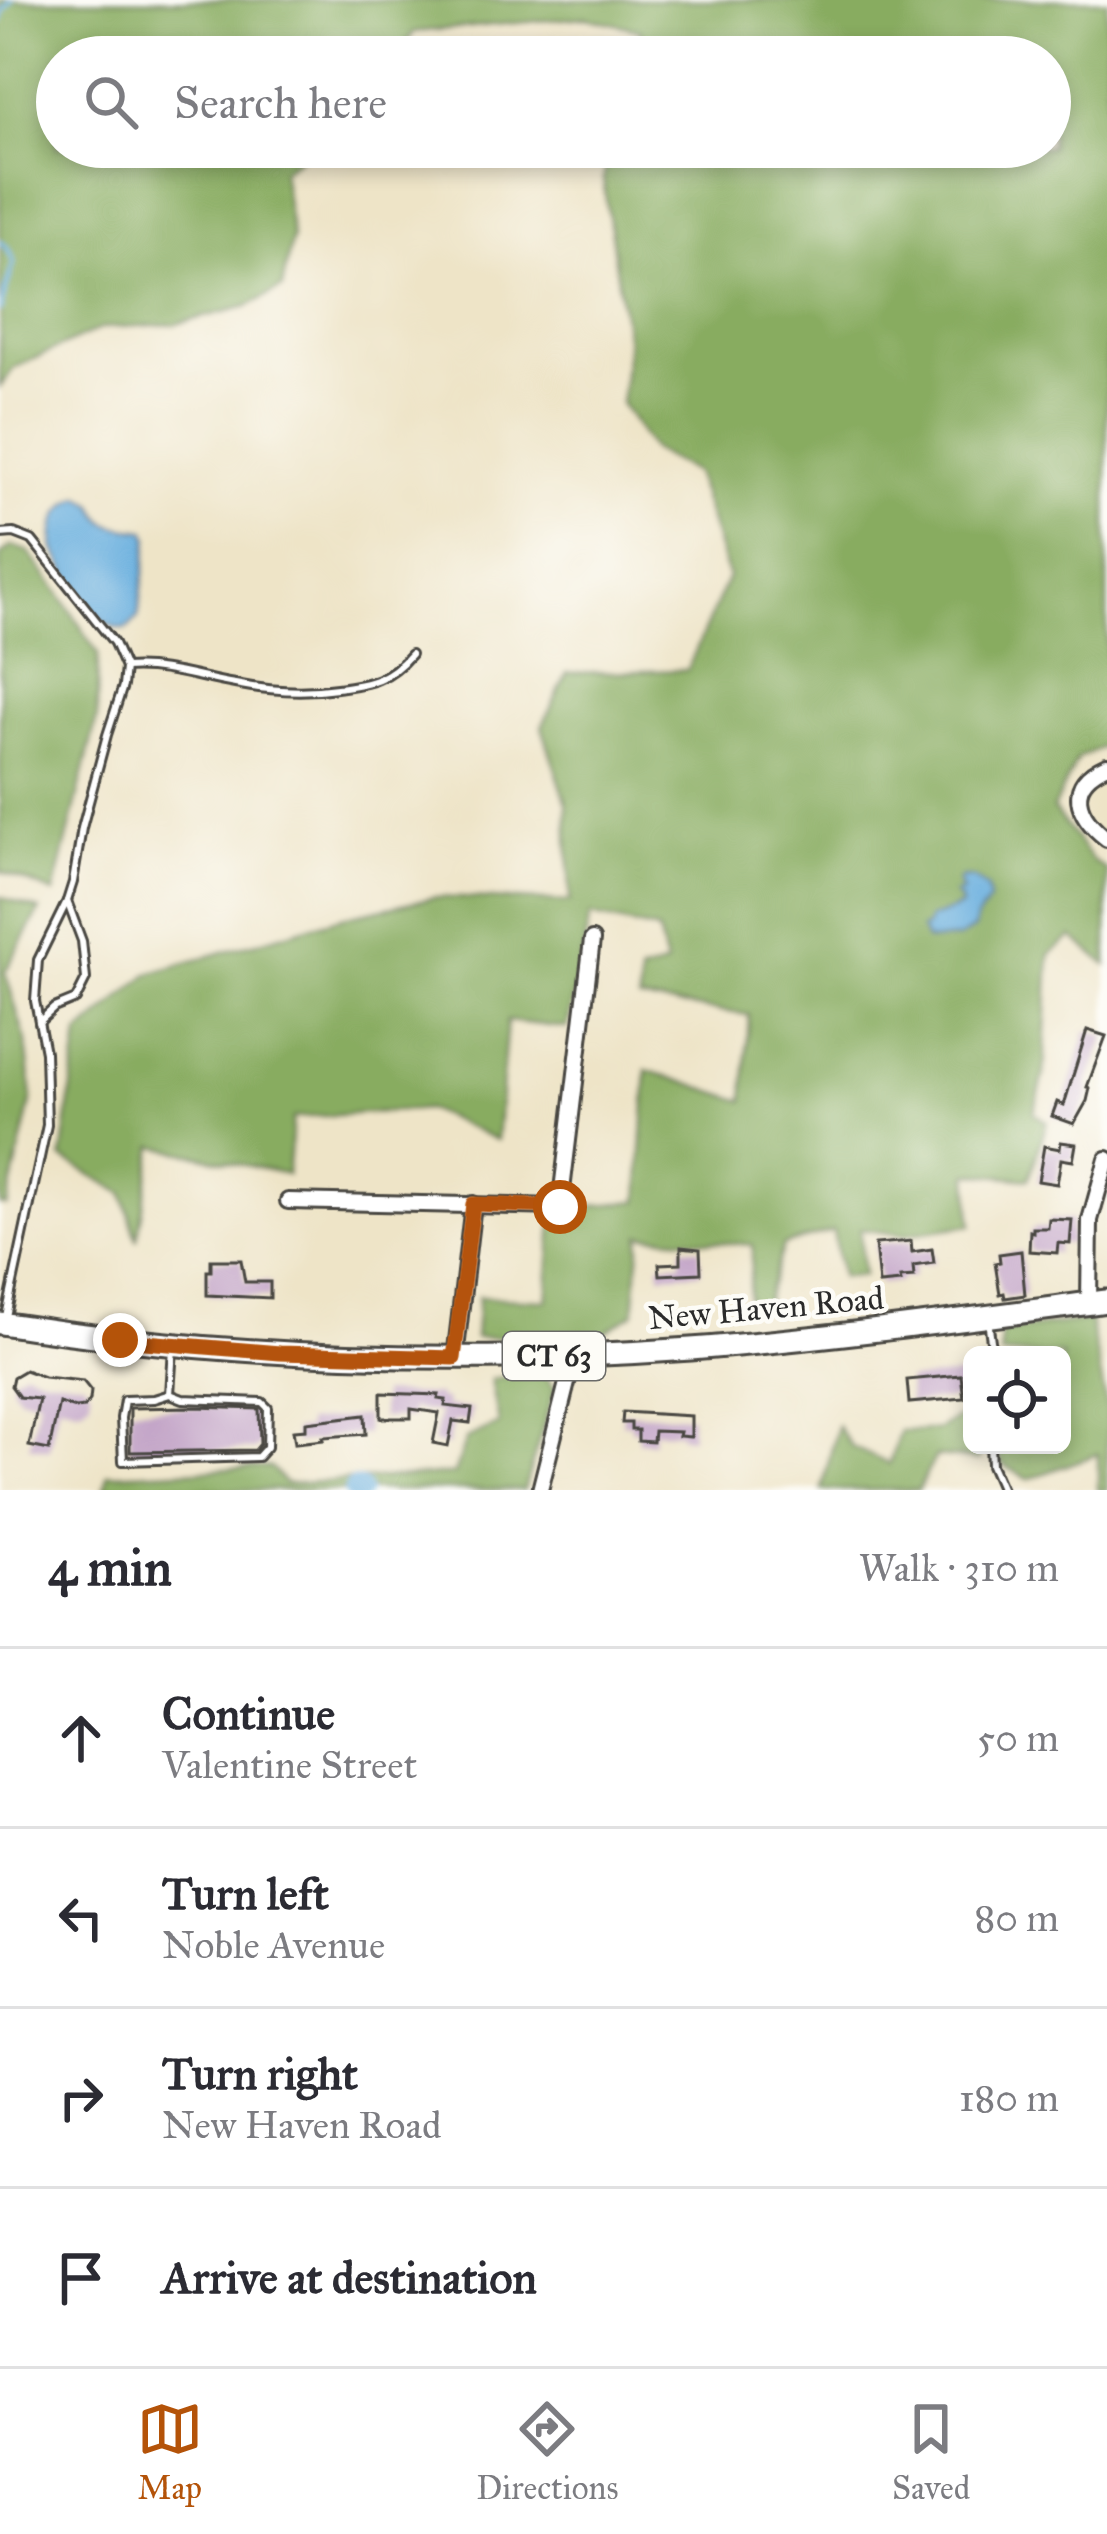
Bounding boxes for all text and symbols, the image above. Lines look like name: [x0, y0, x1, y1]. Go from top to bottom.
search box: [36, 36, 1071, 168]
icon: search: [78, 69, 144, 135]
text: Search here: [174, 75, 387, 130]
route start: [533, 1180, 587, 1234]
street label: New Haven Road: [647, 1278, 886, 1338]
route end: [93, 1313, 147, 1367]
road number: CT 63: [503, 1332, 605, 1380]
map controls: [963, 1346, 1071, 1454]
button: locate: [963, 1346, 1071, 1454]
text: 4 min: [48, 1537, 172, 1599]
text: Walk · 310 m: [859, 1544, 1059, 1592]
text: Continue: [162, 1686, 335, 1741]
icon: ahead: [48, 1705, 114, 1771]
text: 50 m: [977, 1714, 1059, 1762]
text: Valentine Street: [162, 1741, 417, 1789]
text: Turn left: [162, 1866, 329, 1921]
icon: left: [48, 1885, 114, 1951]
text: 80 m: [974, 1894, 1059, 1942]
text: Noble Avenue: [162, 1921, 385, 1969]
text: Turn right: [162, 2046, 358, 2101]
icon: right: [48, 2065, 114, 2131]
text: 180 m: [959, 2074, 1059, 2122]
text: New Haven Road: [162, 2101, 442, 2149]
icon: arrive: [48, 2245, 114, 2311]
text: Arrive at destination: [162, 2250, 537, 2305]
tab: Map: [137, 2396, 203, 2508]
tab: Directions: [476, 2396, 618, 2508]
tab: Saved: [892, 2396, 970, 2508]

